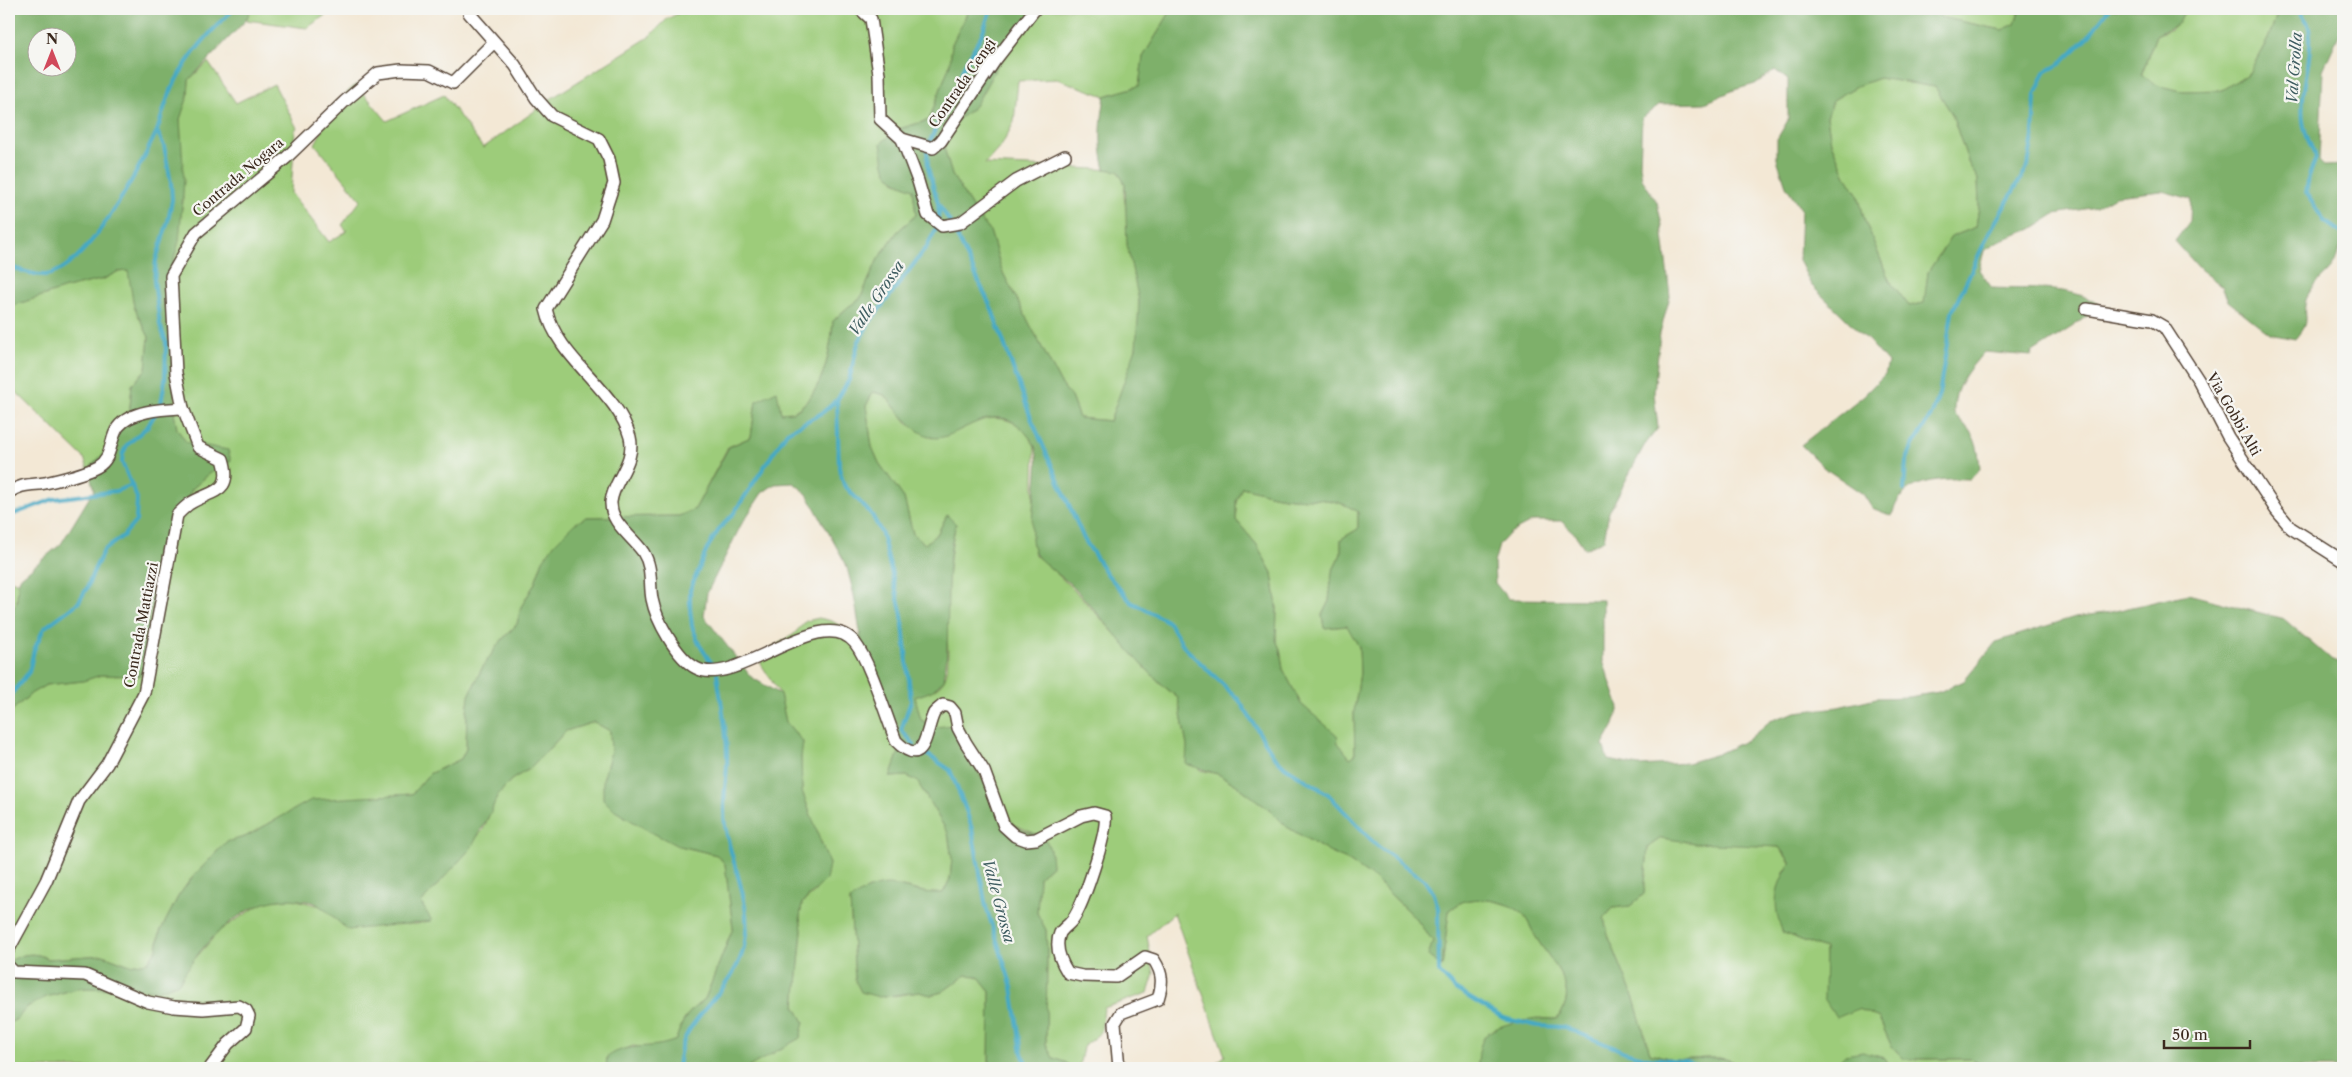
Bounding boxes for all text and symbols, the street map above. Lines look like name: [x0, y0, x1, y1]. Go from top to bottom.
north arrow: [28, 28, 78, 78]
text: N: [46, 30, 58, 48]
water label: Val Grolla: [2282, 32, 2306, 104]
street label: Contrada Cengi: [925, 35, 999, 131]
street label: Contrada Nogara: [189, 133, 288, 220]
water label: Valle Grossa: [844, 257, 908, 339]
street label: Via Gobbi Alti: [2202, 368, 2265, 459]
street label: Contrada Mattiazzi: [120, 561, 162, 689]
water label: Valle Grossa: [979, 857, 1019, 945]
scale bar: [2164, 1017, 2251, 1049]
text: 50 m: [2172, 1025, 2208, 1044]

